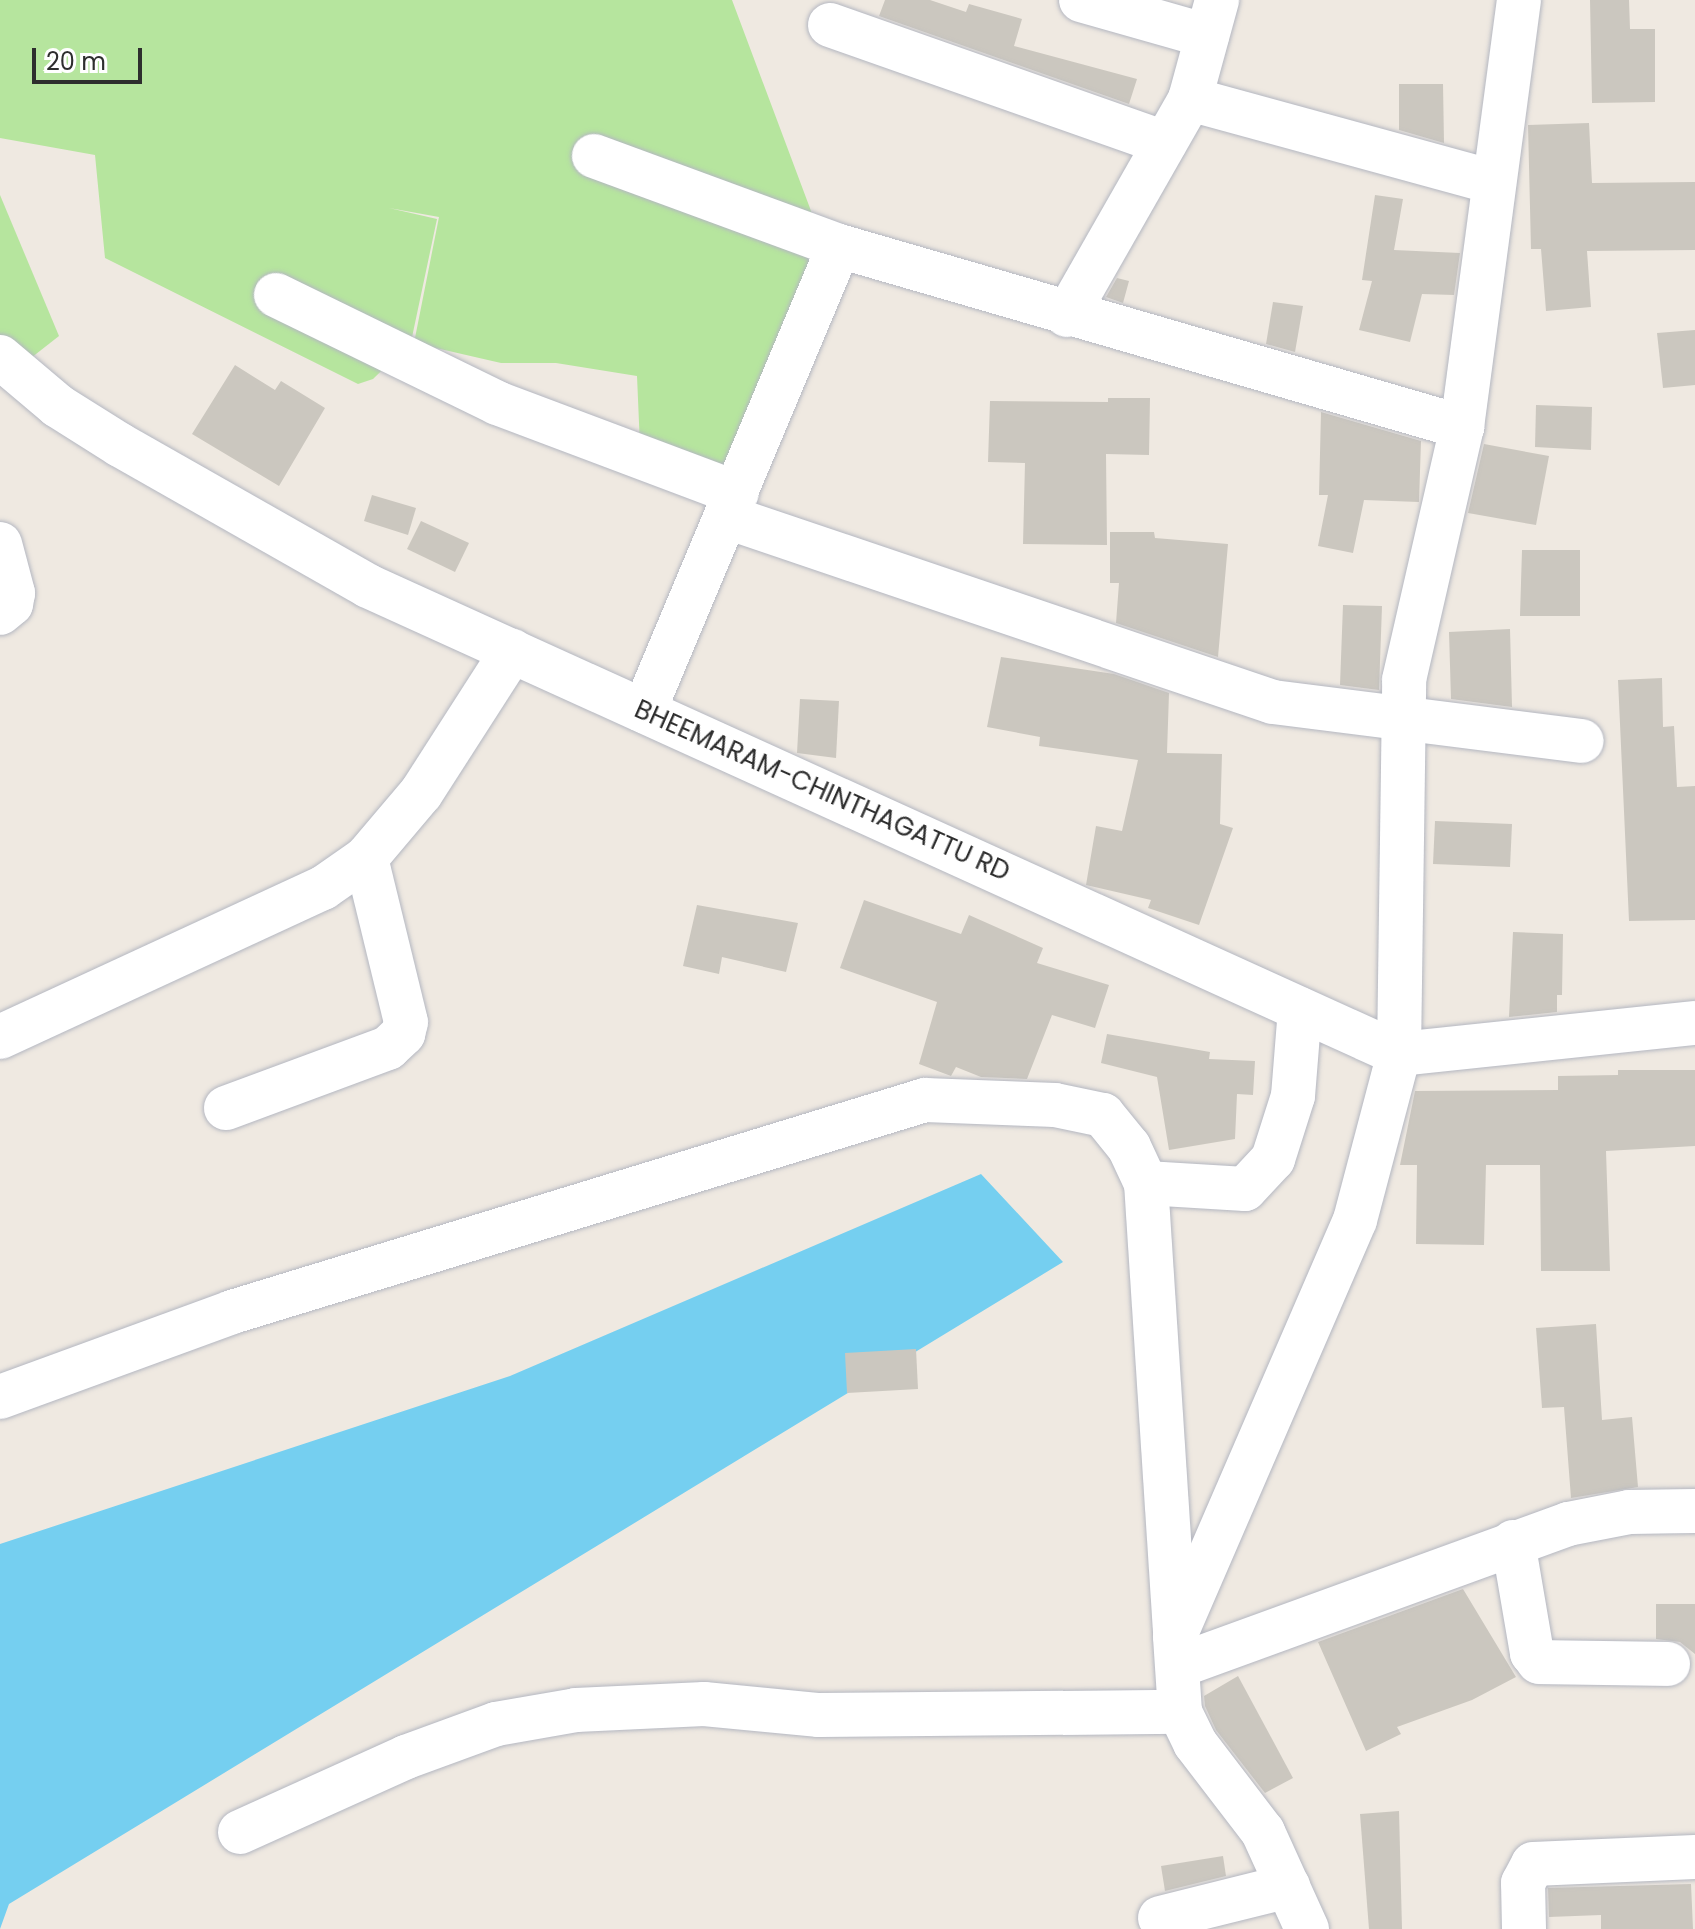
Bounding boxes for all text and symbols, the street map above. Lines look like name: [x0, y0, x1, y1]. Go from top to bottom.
scale bar: [36, 32, 146, 82]
text: 20 m: [46, 45, 106, 78]
street label: BHEEMARAM-CHINTHAGATTU RD: [630, 694, 1014, 888]

